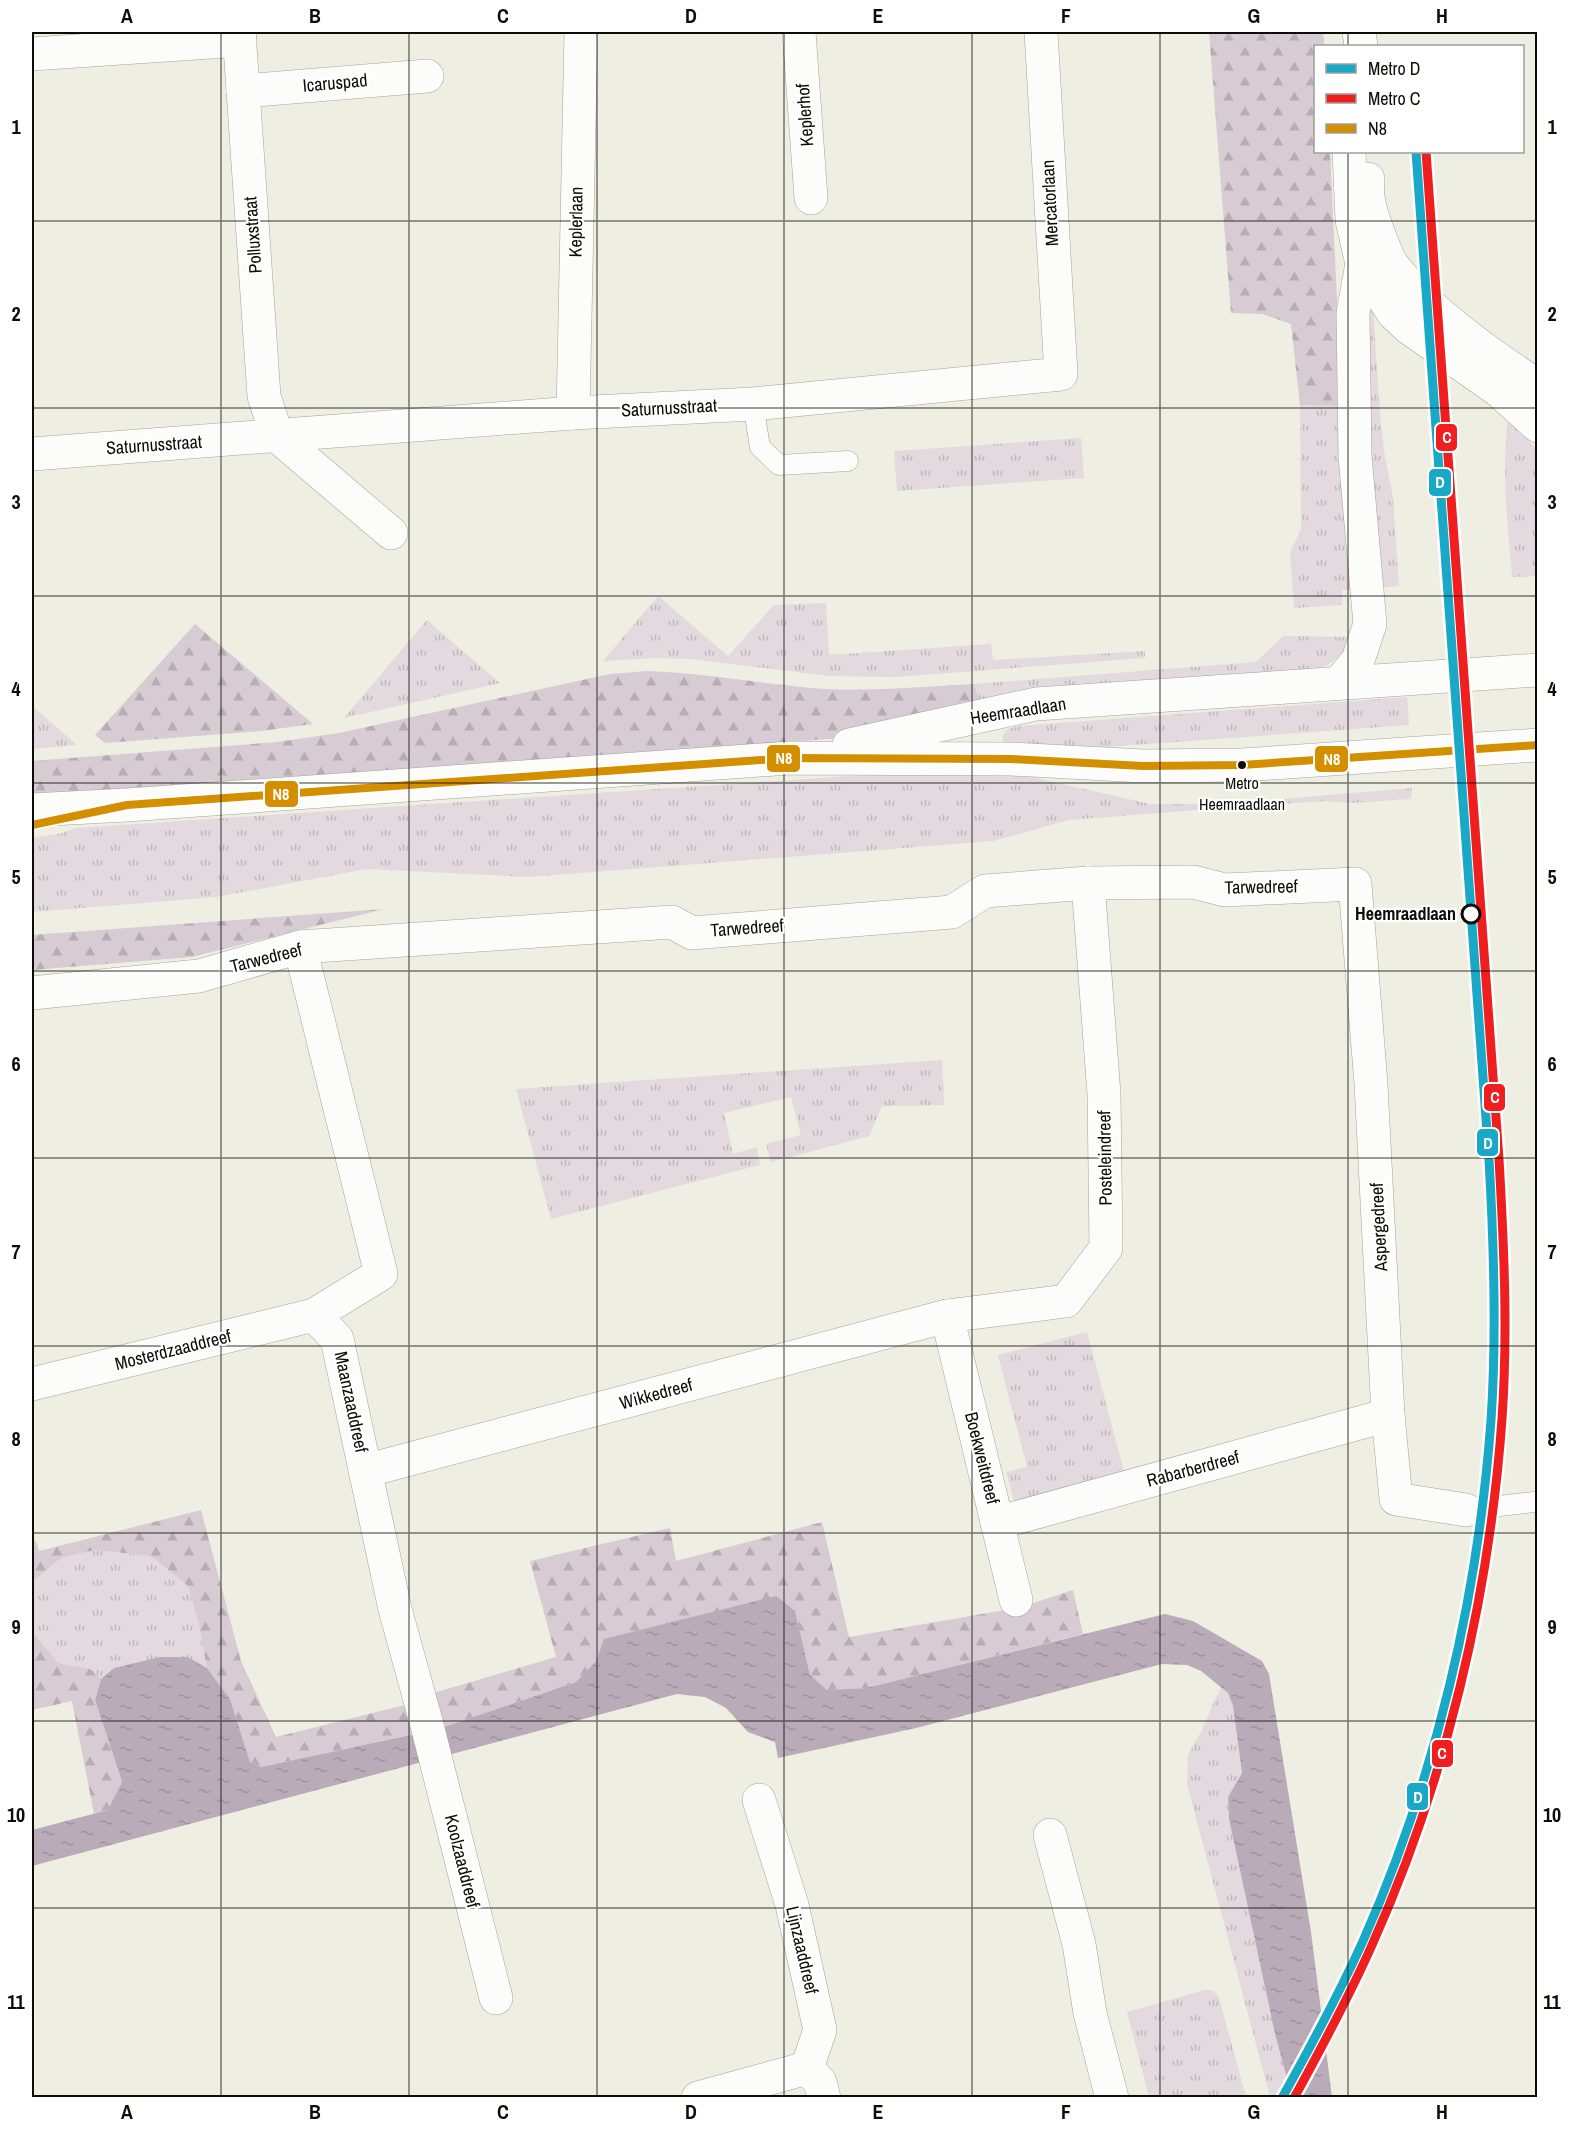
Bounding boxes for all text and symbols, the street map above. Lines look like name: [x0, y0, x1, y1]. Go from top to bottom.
text: A: [121, 2, 133, 29]
text: B: [309, 2, 321, 29]
text: C: [497, 2, 509, 29]
text: D: [685, 2, 697, 29]
text: E: [873, 2, 884, 29]
text: F: [1061, 2, 1071, 29]
text: G: [1248, 2, 1260, 29]
text: H: [1436, 2, 1448, 29]
legend: [1314, 45, 1524, 153]
text: Metro D: [1368, 56, 1421, 81]
street label: Icaruspad: [302, 67, 368, 98]
street label: Keplerhof: [790, 82, 819, 147]
text: Metro C: [1368, 86, 1421, 111]
text: 1: [11, 113, 21, 140]
text: 1: [1547, 113, 1557, 140]
text: N8: [1368, 116, 1387, 141]
street label: Mercatorlaan: [1035, 159, 1064, 247]
street label: Keplerlaan: [562, 186, 589, 257]
street label: Polluxstraat: [237, 196, 268, 274]
text: 2: [11, 300, 21, 327]
text: 2: [1547, 300, 1557, 327]
street label: Saturnusstraat: [620, 393, 718, 422]
line badge: C: [1435, 423, 1458, 452]
text: C: [1442, 426, 1452, 448]
street label: Saturnusstraat: [105, 429, 203, 460]
line badge: D: [1428, 468, 1452, 497]
text: D: [1435, 471, 1445, 493]
text: 3: [11, 488, 21, 515]
text: 3: [1547, 488, 1557, 515]
text: 4: [11, 675, 21, 702]
text: 4: [1547, 675, 1557, 702]
street label: Heemraadlaan: [968, 691, 1068, 730]
line badge: N8: [766, 744, 801, 773]
line badge: N8: [1314, 745, 1349, 773]
text: N8: [776, 747, 792, 769]
text: N8: [1324, 748, 1340, 770]
marker: Metro Heemraadlaan: [1236, 759, 1248, 771]
place label: Metro Heemraadlaan: [1199, 772, 1285, 815]
line badge: N8: [264, 780, 299, 808]
text: N8: [273, 783, 289, 805]
text: 5: [11, 863, 21, 890]
text: 5: [1547, 863, 1557, 890]
street label: Tarwedreef: [1224, 873, 1299, 900]
place label: Heemraadlaan: [1355, 901, 1456, 926]
marker: Heemraadlaan: [1461, 904, 1481, 924]
street label: Tarwedreef: [710, 912, 785, 943]
street label: Tarwedreef: [227, 936, 305, 979]
text: 6: [11, 1050, 21, 1077]
text: 6: [1547, 1050, 1557, 1077]
line badge: C: [1483, 1083, 1506, 1112]
text: C: [1490, 1086, 1500, 1108]
street label: Posteleindreef: [1091, 1109, 1118, 1206]
line badge: D: [1476, 1128, 1499, 1157]
text: D: [1483, 1132, 1493, 1154]
street label: Aspergedreef: [1364, 1181, 1393, 1273]
text: 7: [11, 1238, 21, 1265]
text: 7: [1547, 1238, 1557, 1265]
street label: Mosterdzaaddreef: [112, 1323, 234, 1376]
street label: Maanzaaddreef: [329, 1349, 375, 1456]
street label: Wikkedreef: [617, 1372, 696, 1415]
street label: Boekweitdreef: [959, 1409, 1006, 1508]
text: 8: [11, 1425, 21, 1452]
text: 8: [1547, 1425, 1557, 1452]
street label: Rabarberdreef: [1144, 1444, 1243, 1493]
text: 9: [11, 1613, 21, 1640]
text: 9: [1547, 1613, 1557, 1640]
line badge: C: [1431, 1739, 1454, 1768]
text: C: [1437, 1742, 1447, 1764]
line badge: D: [1406, 1782, 1429, 1811]
text: D: [1413, 1786, 1423, 1808]
text: 10: [7, 1801, 25, 1828]
text: 10: [1543, 1801, 1561, 1828]
street label: Koolzaaddreef: [439, 1812, 486, 1911]
street label: Lijnzaaddreef: [780, 1903, 825, 1997]
text: 11: [7, 1988, 26, 2015]
text: 11: [1543, 1988, 1562, 2015]
text: A: [121, 2098, 133, 2125]
text: B: [309, 2098, 321, 2125]
text: C: [497, 2098, 509, 2125]
text: D: [685, 2098, 697, 2125]
text: E: [873, 2098, 884, 2125]
text: F: [1061, 2098, 1071, 2125]
text: G: [1248, 2098, 1260, 2125]
text: H: [1436, 2098, 1448, 2125]

